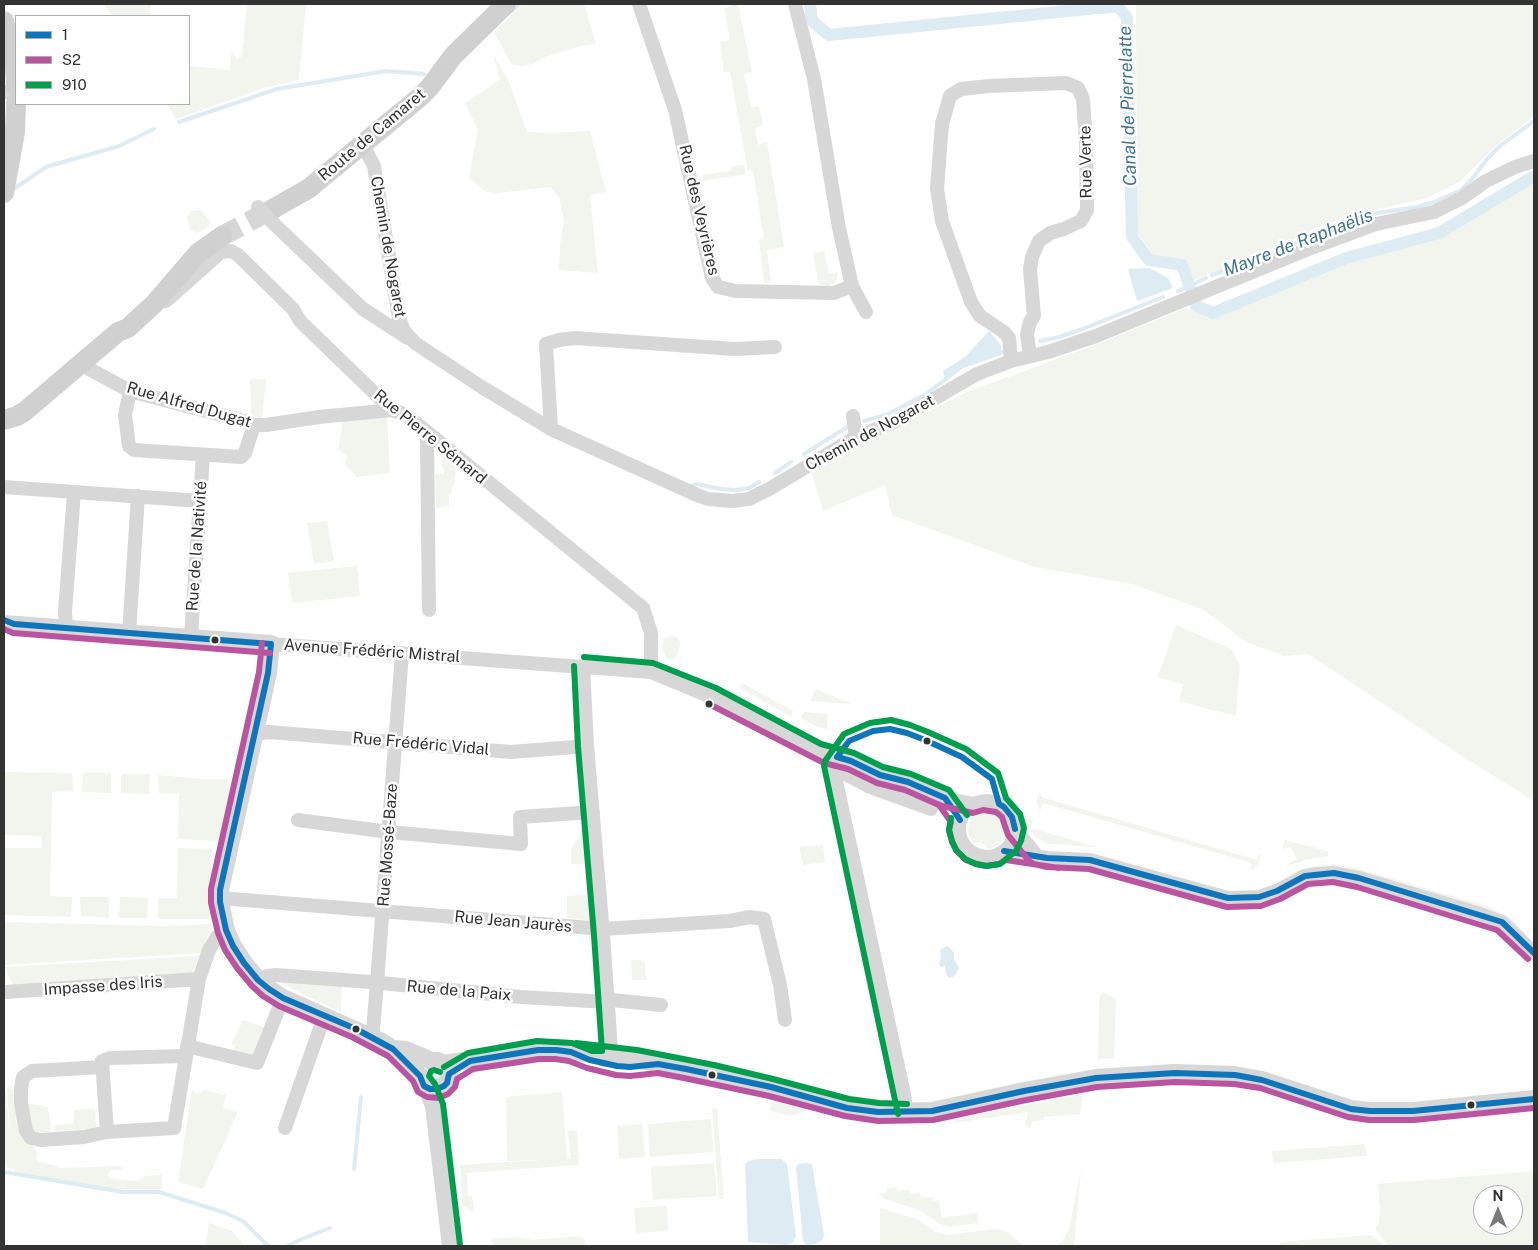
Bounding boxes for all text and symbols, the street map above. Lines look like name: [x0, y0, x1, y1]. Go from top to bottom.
legend: [15, 15, 190, 105]
water label: Canal de Pierrelatte: [1114, 25, 1142, 187]
text: 1: [62, 26, 68, 43]
text: S2: [62, 51, 81, 68]
text: 910: [62, 76, 87, 93]
street label: Route de Camaret: [315, 85, 429, 185]
street label: Rue Verte: [1076, 125, 1096, 199]
street label: Rue des Veyrières: [675, 143, 723, 277]
street label: Chemin de Nogaret: [366, 175, 410, 319]
water label: Mayre de Raphaëlis: [1220, 204, 1376, 282]
street label: Rue Alfred Dugat: [125, 378, 253, 432]
street label: Rue Pierre Sémard: [370, 386, 490, 488]
street label: Chemin de Nogaret: [802, 391, 938, 475]
street label: Rue de la Nativité: [183, 480, 211, 612]
unlabelled marker: [210, 635, 220, 645]
street label: Avenue Frédéric Mistral: [283, 635, 461, 667]
unlabelled marker: [704, 699, 714, 709]
street label: Rue Frédéric Vidal: [352, 728, 490, 760]
unlabelled marker: [922, 736, 932, 746]
street label: Rue Mossé-Baze: [374, 783, 402, 907]
street label: Rue Jean Jaurès: [454, 907, 572, 937]
street label: Impasse des Iris: [43, 972, 163, 1000]
street label: Rue de la Paix: [406, 977, 512, 1005]
unlabelled marker: [351, 1024, 361, 1034]
unlabelled marker: [707, 1070, 717, 1080]
unlabelled marker: [1466, 1100, 1476, 1110]
north arrow: [1473, 1185, 1523, 1235]
text: N: [1493, 1188, 1503, 1204]

